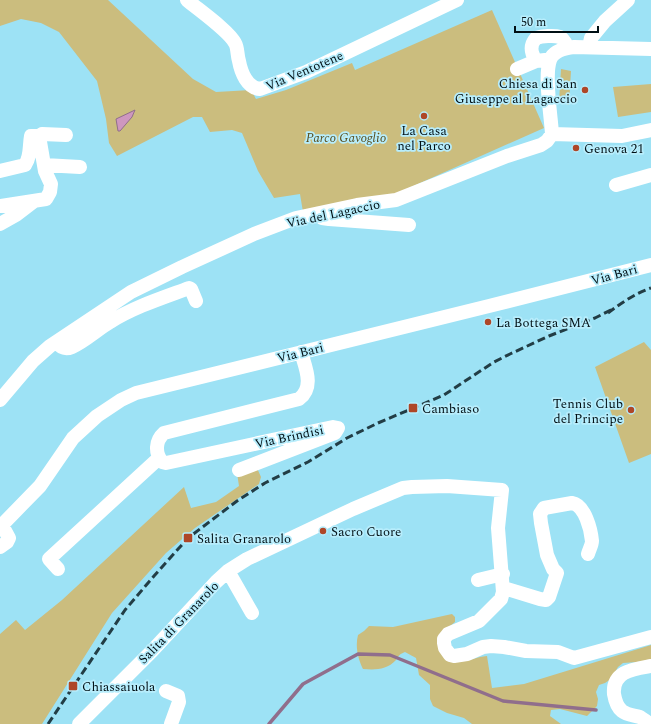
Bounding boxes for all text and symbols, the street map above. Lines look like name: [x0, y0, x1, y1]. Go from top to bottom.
scale bar: [515, 8, 598, 34]
text: 50 m: [521, 13, 546, 32]
street label: Via Ventotene: [263, 46, 346, 96]
place label: Chiesa di San Giuseppe al Lagaccio: [455, 74, 577, 109]
marker: Chiesa di San Giuseppe al Lagaccio: [580, 85, 590, 95]
marker: La Casa nel Parco: [419, 111, 429, 121]
place label: La Casa nel Parco: [397, 121, 451, 156]
park label: Parco Gavoglio: [306, 128, 386, 148]
place label: Genova 21: [584, 139, 644, 159]
marker: Genova 21: [571, 143, 581, 153]
street label: Via del Lagaccio: [285, 194, 382, 234]
street label: Via Bari: [589, 259, 640, 291]
place label: La Bottega SMA: [496, 313, 591, 333]
marker: La Bottega SMA: [483, 317, 493, 327]
street label: Via Bari: [275, 338, 326, 368]
place label: Tennis Club del Principe: [553, 394, 623, 429]
place label: Cambiaso: [422, 399, 479, 419]
marker: Cambiaso: [407, 402, 419, 414]
marker: Tennis Club del Principe: [626, 405, 636, 415]
street label: Via Brindisi: [253, 420, 325, 454]
place label: Sacro Cuore: [331, 522, 401, 542]
marker: Sacro Cuore: [318, 526, 328, 536]
place label: Salita Granarolo: [197, 529, 291, 549]
marker: Salita Granarolo: [182, 532, 194, 544]
street label: Salita di Granarolo: [134, 577, 224, 669]
place label: Chiassaiuola: [82, 677, 156, 697]
marker: Chiassaiuola: [67, 680, 79, 692]

